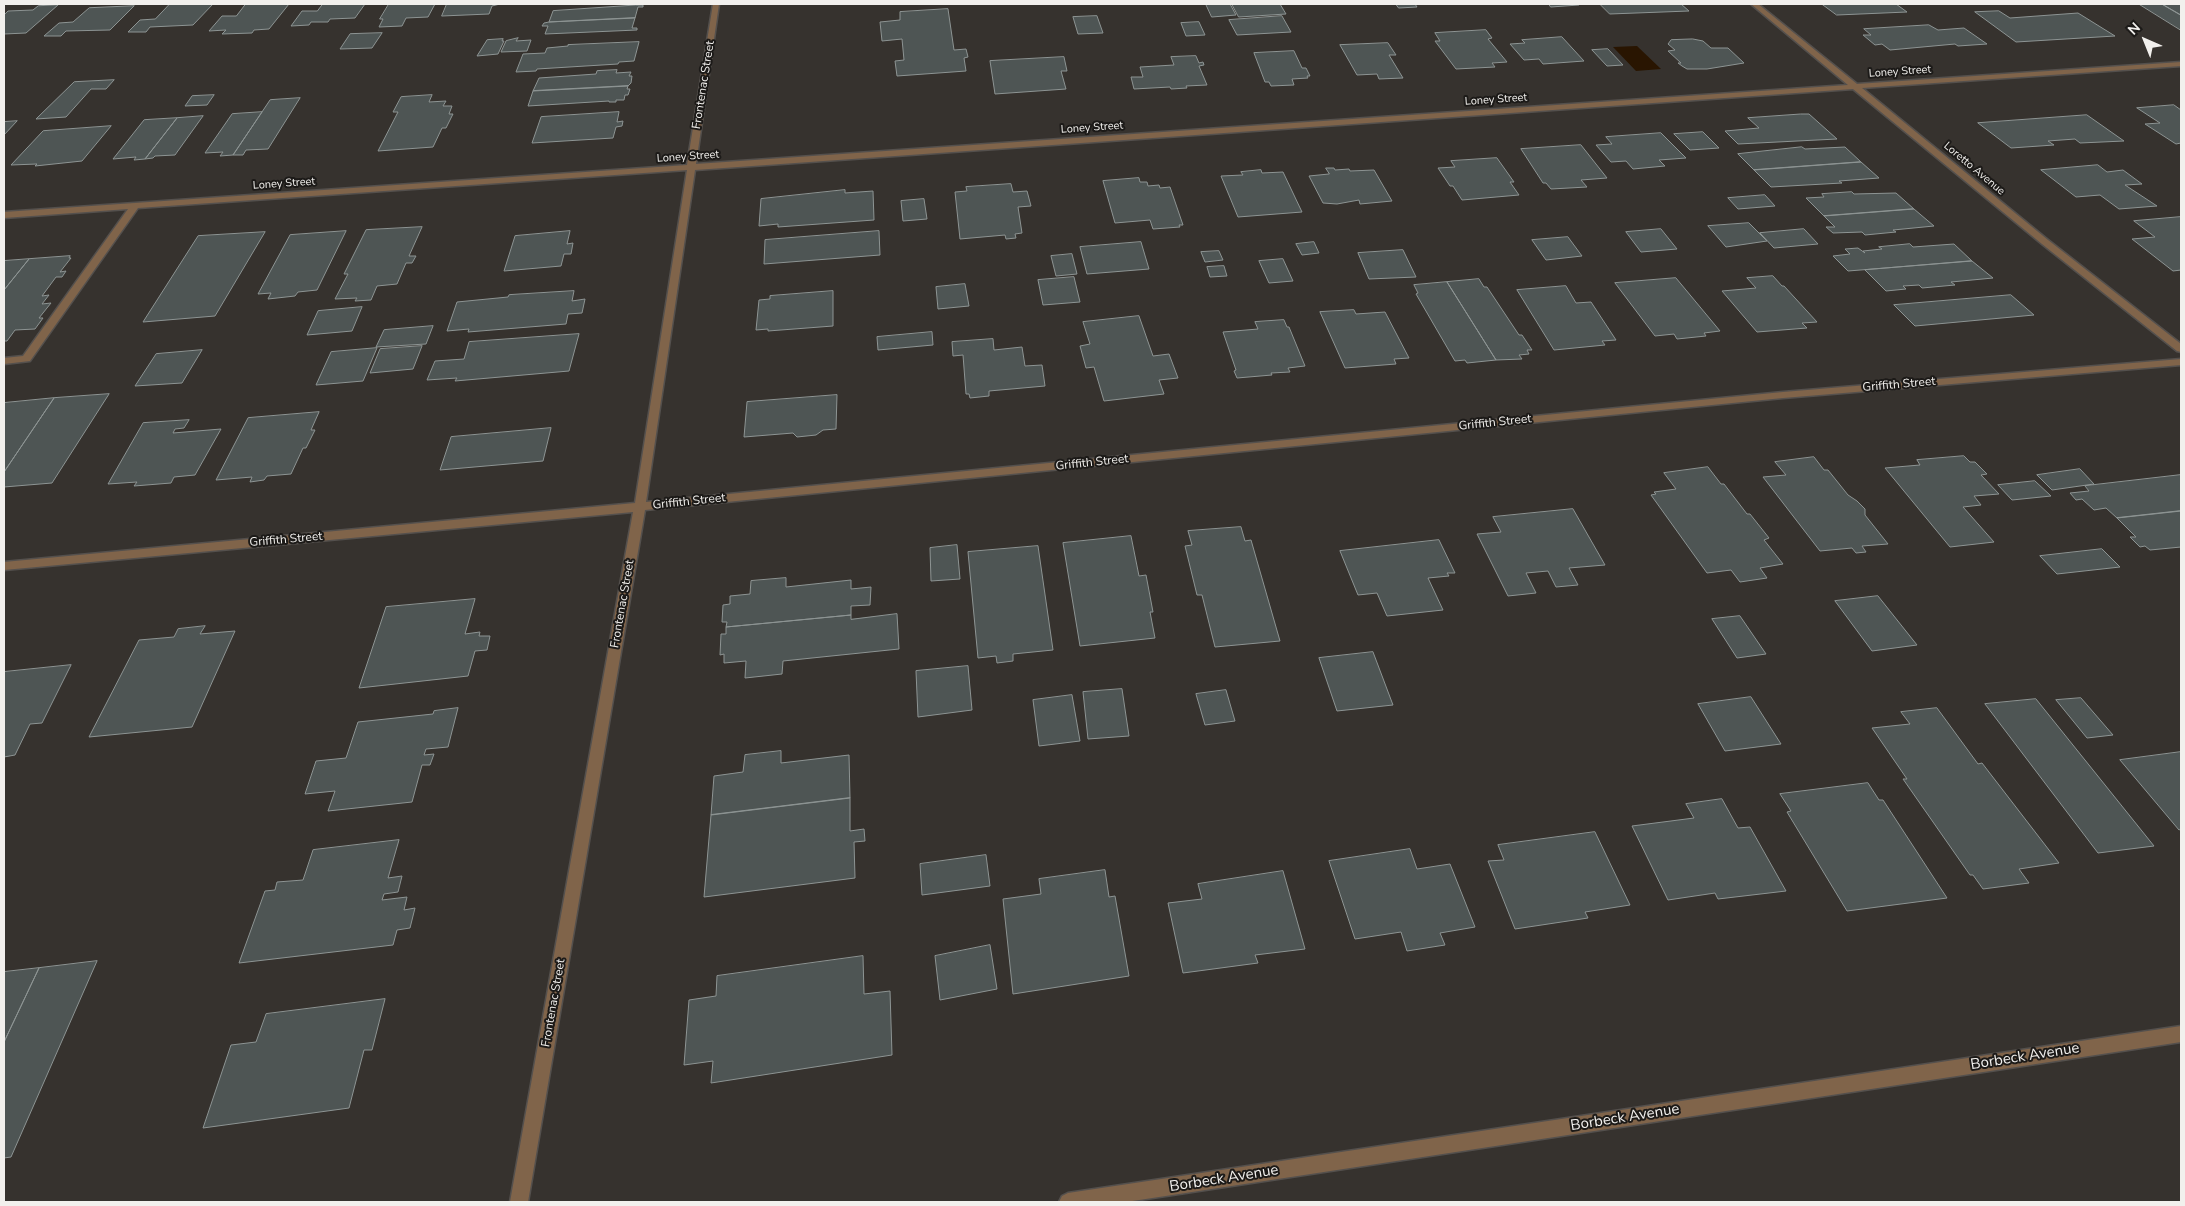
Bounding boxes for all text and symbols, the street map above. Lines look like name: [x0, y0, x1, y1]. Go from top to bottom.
north arrow: [2120, 15, 2170, 65]
text: N: [2124, 18, 2145, 39]
street label: Frontenac Street: [690, 40, 718, 130]
street label: Loney Street: [1868, 63, 1932, 81]
street label: Loney Street: [1464, 91, 1528, 109]
street label: Loney Street: [1060, 119, 1124, 137]
street label: Loretto Avenue: [1941, 140, 2007, 198]
street label: Loney Street: [656, 148, 720, 166]
street label: Loney Street: [252, 175, 316, 193]
street label: Griffith Street: [1862, 375, 1936, 395]
street label: Griffith Street: [1458, 412, 1532, 434]
street label: Griffith Street: [1055, 452, 1129, 474]
street label: Griffith Street: [652, 491, 726, 513]
street label: Griffith Street: [249, 530, 323, 550]
street label: Frontenac Street: [608, 559, 638, 649]
street label: Frontenac Street: [539, 958, 569, 1048]
street label: Borbeck Avenue: [1969, 1040, 2081, 1074]
street label: Borbeck Avenue: [1569, 1101, 1681, 1135]
street label: Borbeck Avenue: [1168, 1162, 1280, 1196]

